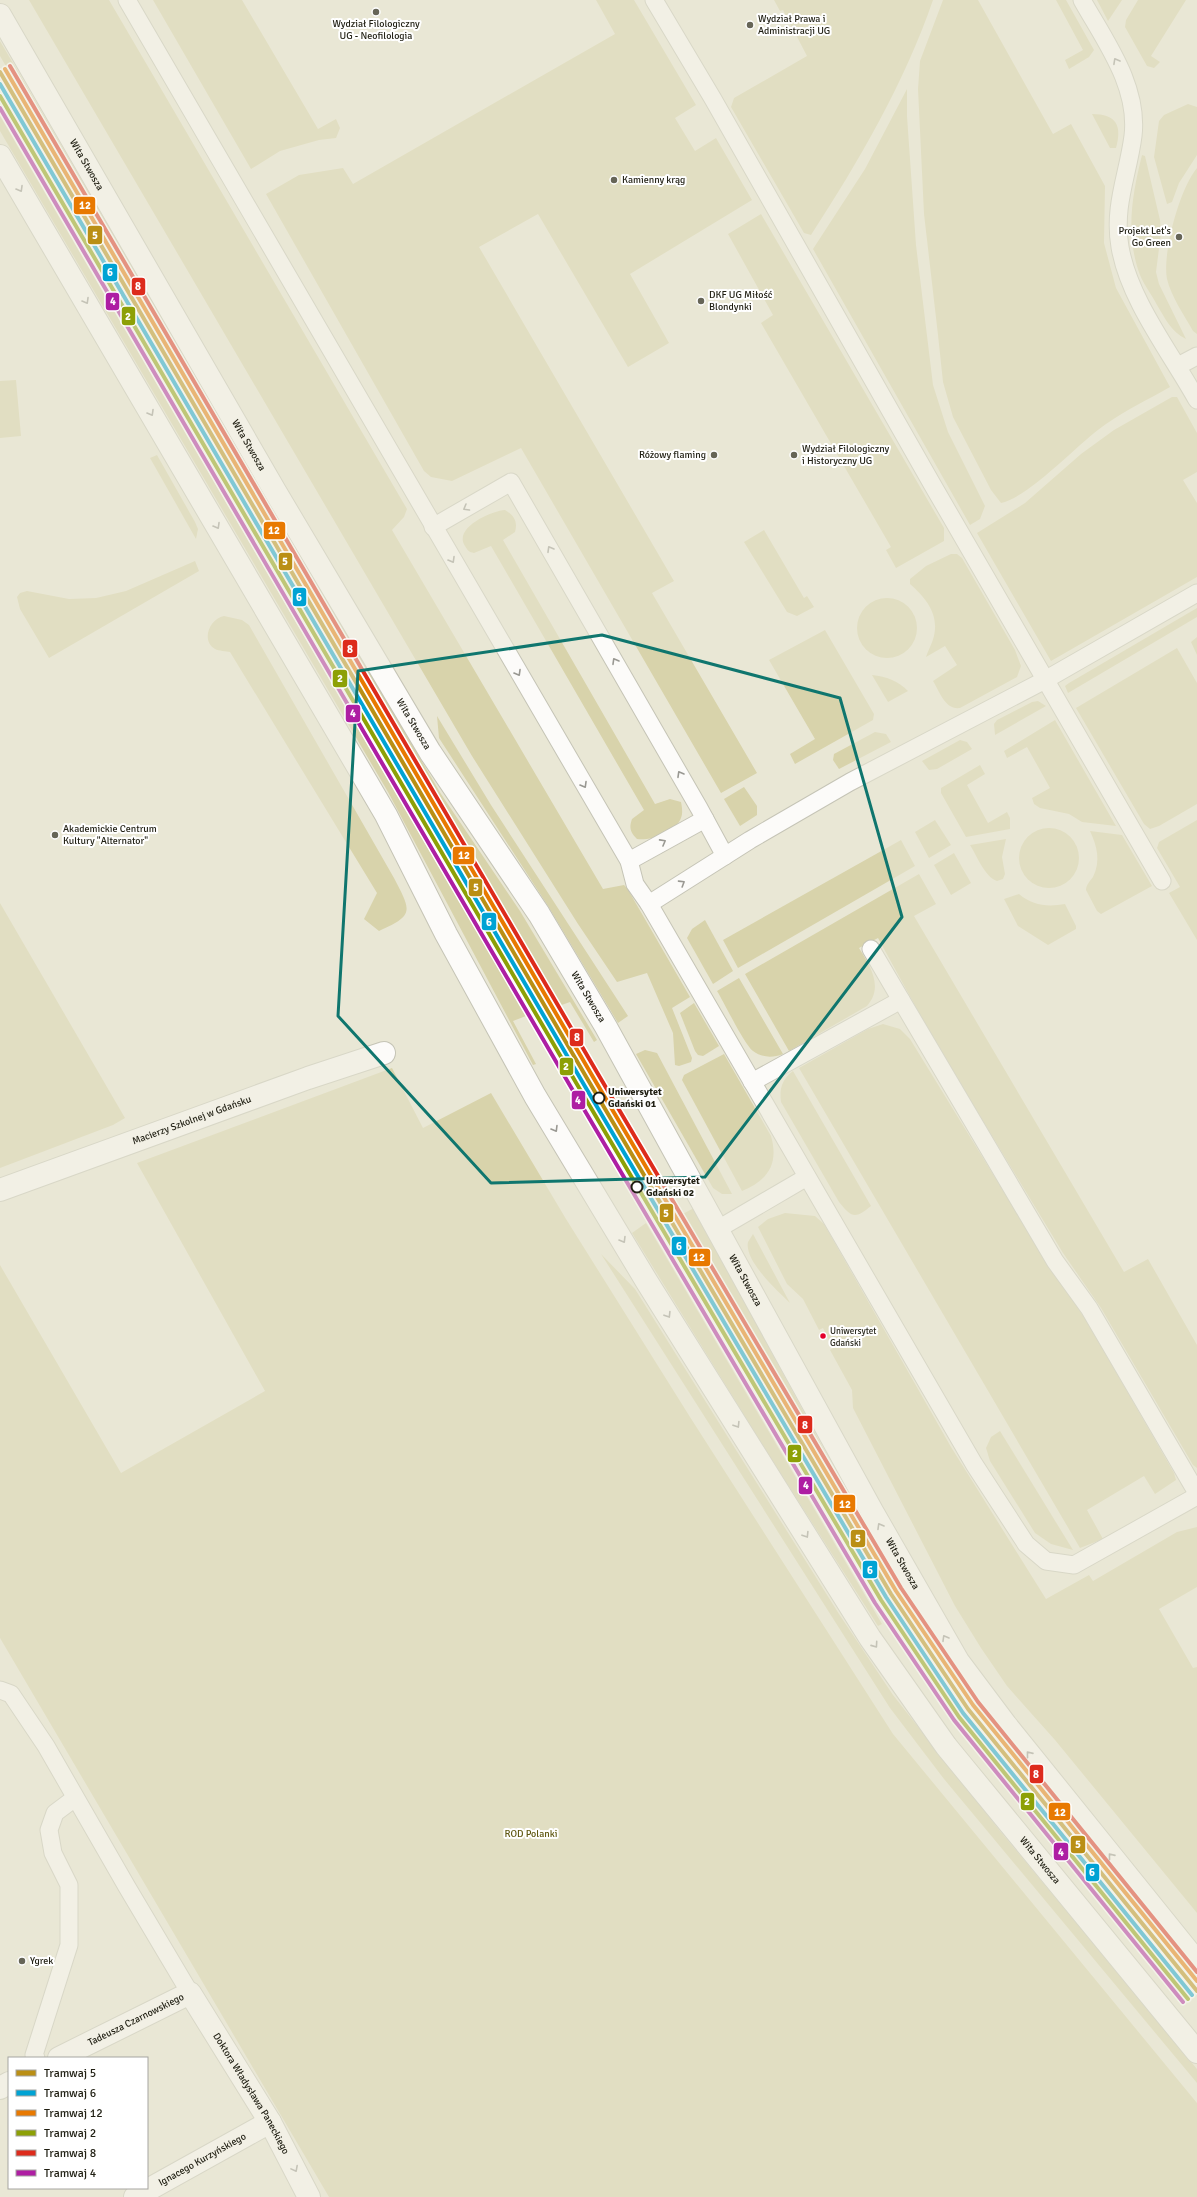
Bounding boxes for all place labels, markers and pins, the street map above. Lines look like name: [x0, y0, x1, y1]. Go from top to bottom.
marker: Wydział Filologiczny UG - Neofilologia: [371, 7, 381, 17]
place label: Wydział Prawa i Administracji UG: [758, 13, 830, 37]
place label: Wydział Filologiczny UG - Neofilologia: [332, 18, 420, 42]
marker: Wydział Prawa i Administracji UG: [745, 20, 755, 30]
place label: Kamienny krąg: [622, 174, 685, 186]
marker: Kamienny krąg: [609, 175, 619, 185]
place label: Projekt Let's Go Green: [1118, 225, 1172, 249]
marker: Projekt Let's Go Green: [1174, 232, 1184, 242]
place label: DKF UG Miłość Blondynki: [709, 289, 773, 313]
marker: DKF UG Miłość Blondynki: [696, 296, 706, 306]
place label: Wydział Filologiczny i Historyczny UG: [802, 443, 890, 467]
place label: Różowy flaming: [639, 449, 706, 461]
marker: Różowy flaming: [709, 450, 719, 460]
marker: Wydział Filologiczny i Historyczny UG: [789, 450, 799, 460]
place label: Akademickie Centrum Kultury "Alternator": [63, 823, 157, 847]
marker: Akademickie Centrum Kultury "Alternator": [50, 830, 60, 840]
place label: Uniwersytet Gdański 01: [608, 1086, 662, 1110]
marker: Uniwersytet Gdański 01: [592, 1091, 606, 1105]
place label: Uniwersytet Gdański 02: [646, 1175, 700, 1199]
marker: Uniwersytet Gdański 02: [630, 1180, 644, 1194]
place label: Uniwersytet Gdański: [830, 1326, 876, 1349]
marker: Uniwersytet Gdański: [818, 1331, 828, 1341]
place label: Ygrek: [30, 1955, 53, 1967]
marker: Ygrek: [17, 1956, 27, 1966]

